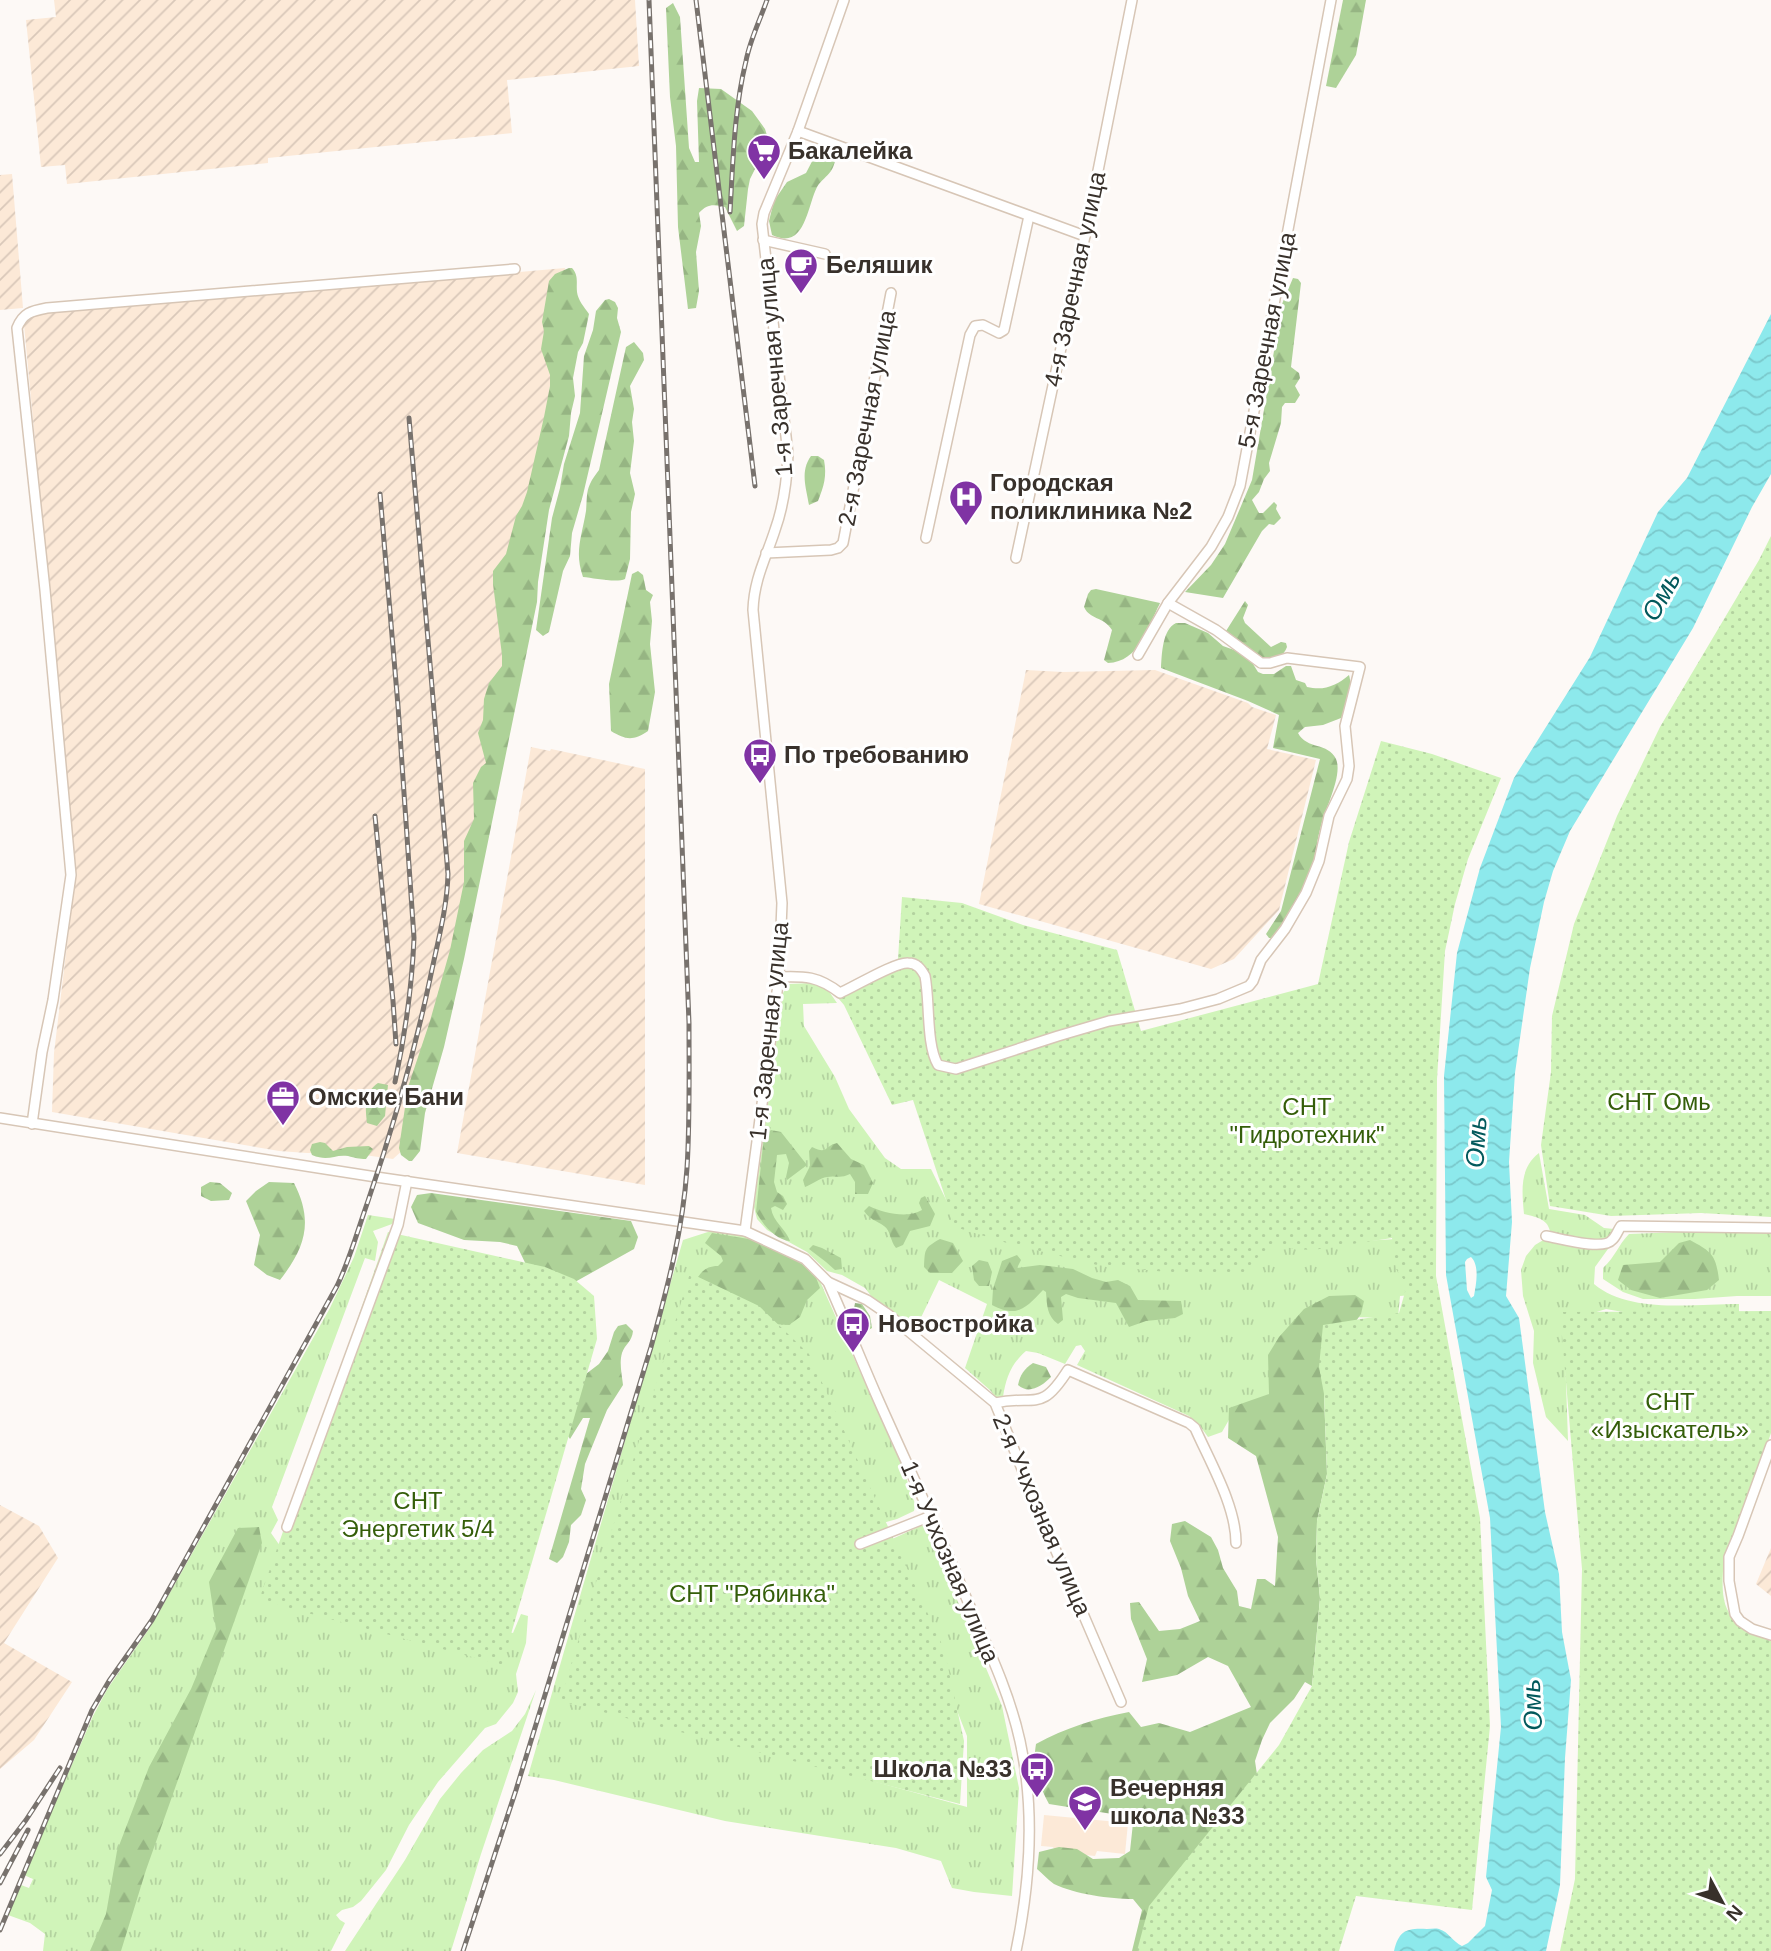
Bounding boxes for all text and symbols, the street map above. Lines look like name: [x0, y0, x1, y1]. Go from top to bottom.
supermarket icon: Бакалейка: [745, 132, 783, 181]
place label: Бакалейка: [788, 137, 913, 164]
street label: 4-я Заречная улица: [1038, 168, 1111, 389]
street label: 5-я Заречная улица: [1232, 229, 1301, 450]
cafe icon: Беляшик: [782, 246, 820, 295]
place label: Беляшик: [826, 251, 934, 278]
street label: 1-я Заречная улица: [751, 256, 798, 478]
street label: 2-я Заречная улица: [832, 307, 901, 528]
place label: Городская поликлиника №2: [990, 469, 1192, 524]
hospital icon: Городская поликлиника №2: [947, 478, 985, 527]
water label: Омь: [1635, 566, 1687, 626]
bus stop icon: По требованию: [741, 736, 779, 785]
place label: По требованию: [784, 741, 969, 768]
street label: 1-я Заречная улица: [744, 920, 793, 1142]
office icon: Омские Бани: [264, 1078, 302, 1127]
place label: Омские Бани: [308, 1083, 464, 1110]
park label: СНТ Омь: [1607, 1088, 1711, 1115]
park label: СНТ "Гидротехник": [1230, 1093, 1384, 1148]
water label: Омь: [1459, 1115, 1493, 1169]
bus stop icon: Новостройка: [834, 1305, 872, 1354]
place label: Новостройка: [878, 1310, 1034, 1337]
park label: СНТ «Изыскатель»: [1591, 1388, 1749, 1443]
street label: 2-я Учхозная улица: [988, 1410, 1097, 1620]
street label: 1-я Учхозная улица: [896, 1457, 1005, 1667]
park label: СНТ Энергетик 5/4: [342, 1487, 494, 1542]
park label: СНТ "Рябинка": [669, 1580, 835, 1607]
water label: Омь: [1516, 1678, 1548, 1732]
bus stop icon: Школа №33: [1018, 1750, 1056, 1799]
place label: Школа №33: [873, 1755, 1012, 1782]
place label: Вечерняя школа №33: [1110, 1774, 1244, 1829]
school or university icon: Вечерняя школа №33: [1066, 1783, 1104, 1832]
north arrow: [1687, 1867, 1757, 1937]
text: N: [1722, 1901, 1747, 1925]

